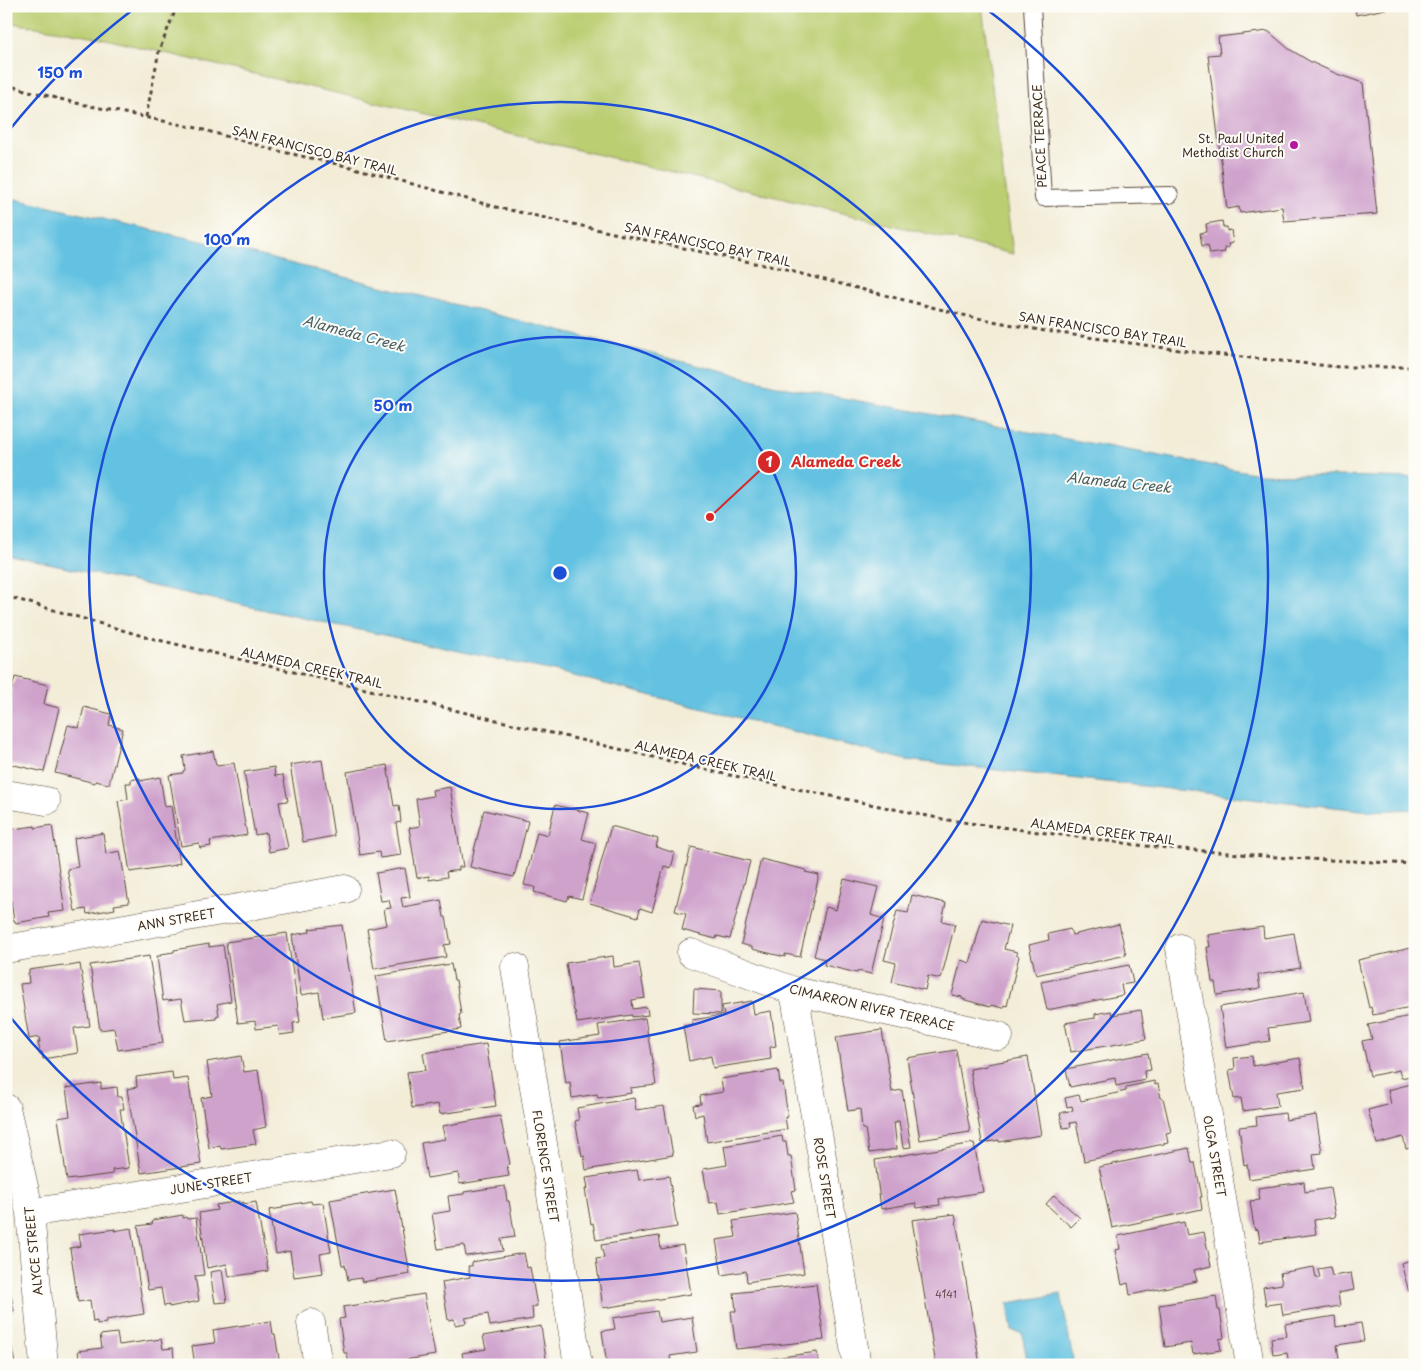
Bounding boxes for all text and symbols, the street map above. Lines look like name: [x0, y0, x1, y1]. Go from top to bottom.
text: 150 m: [37, 60, 83, 83]
street label: PEACE TERRACE: [1027, 83, 1051, 188]
street label: SAN FRANCISCO BAY TRAIL: [230, 121, 400, 179]
place label: St. Paul United Methodist Church: [1182, 129, 1284, 161]
marker: St. Paul United Methodist Church: [1288, 139, 1300, 151]
street label: SAN FRANCISCO BAY TRAIL: [623, 217, 793, 271]
text: 100 m: [204, 227, 250, 250]
street label: SAN FRANCISCO BAY TRAIL: [1018, 307, 1188, 351]
water label: Alameda Creek: [301, 309, 409, 357]
text: 50 m: [374, 393, 412, 416]
callout: Alameda Creek: [756, 447, 911, 476]
text: 1: [765, 449, 773, 472]
text: Alameda Creek: [790, 451, 902, 472]
water label: Alameda Creek: [1066, 466, 1174, 498]
centre of rings: [551, 564, 569, 582]
street label: ALAMEDA CREEK TRAIL: [239, 642, 385, 692]
street label: ALAMEDA CREEK TRAIL: [633, 735, 779, 785]
street label: ALAMEDA CREEK TRAIL: [1030, 813, 1176, 849]
street label: ANN STREET: [136, 903, 217, 935]
street label: CIMARRON RIVER TERRACE: [787, 979, 957, 1035]
street label: FLORENCE STREET: [528, 1108, 564, 1224]
street label: OLGA STREET: [1199, 1114, 1231, 1199]
street label: ROSE STREET: [810, 1136, 840, 1221]
street label: JUNE STREET: [168, 1167, 254, 1198]
street label: ALYCE STREET: [19, 1205, 47, 1296]
house number: 4141: [935, 1286, 957, 1301]

